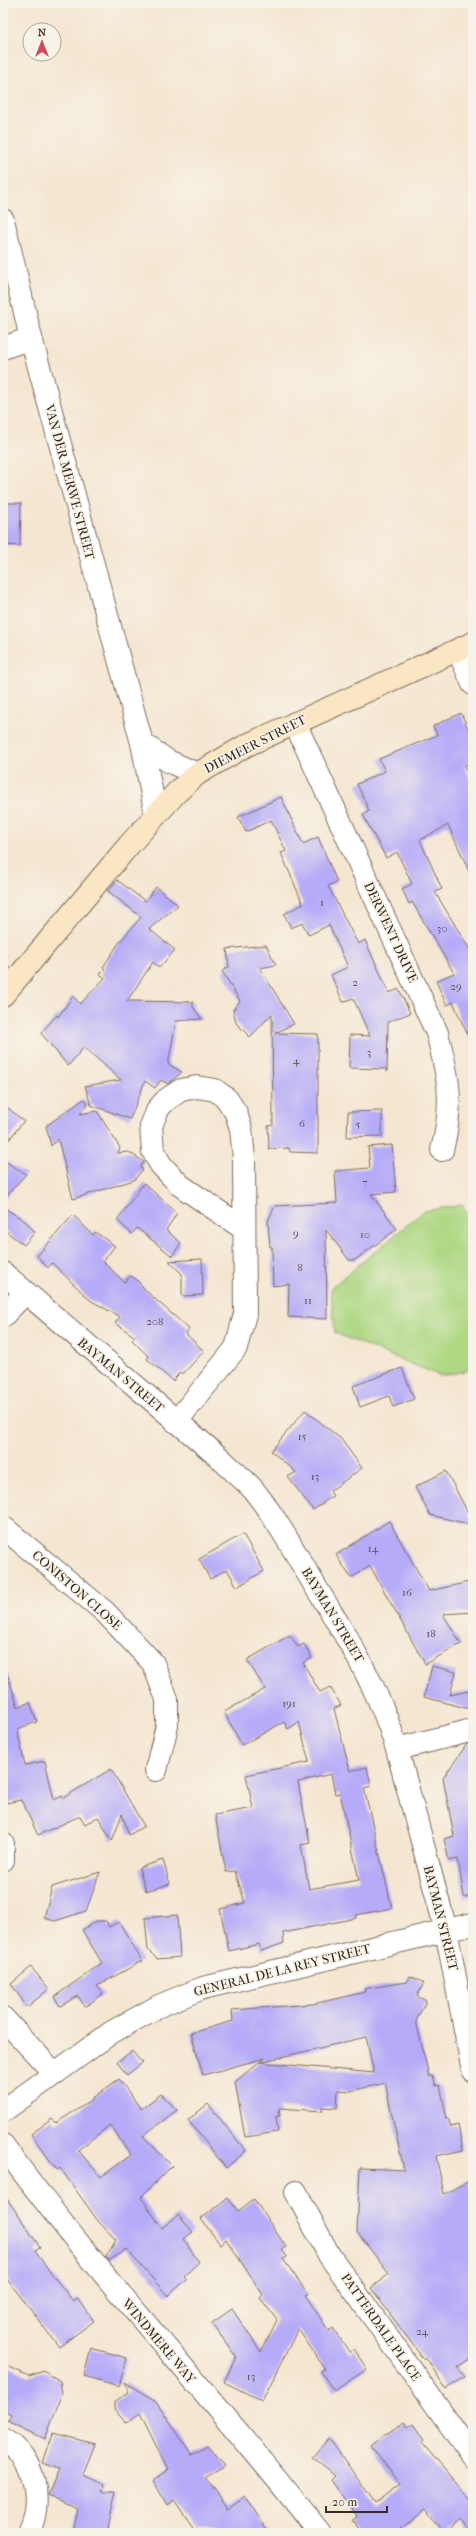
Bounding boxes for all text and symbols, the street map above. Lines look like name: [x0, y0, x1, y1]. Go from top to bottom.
north arrow: [22, 22, 62, 62]
text: N: [38, 26, 47, 39]
street label: VAN DER MERWE STREET: [42, 402, 98, 562]
street label: DIEMEER STREET: [202, 712, 309, 776]
street label: DERWENT DRIVE: [361, 879, 421, 985]
house number: 1: [320, 896, 324, 909]
house number: 30: [437, 922, 447, 935]
house number: 2: [352, 976, 358, 989]
house number: 29: [450, 980, 462, 993]
house number: 3: [367, 1046, 371, 1059]
house number: 4: [293, 1054, 300, 1067]
house number: 6: [299, 1117, 305, 1130]
house number: 5: [356, 1118, 361, 1131]
house number: 7: [362, 1176, 368, 1189]
house number: 9: [293, 1227, 299, 1240]
house number: 10: [360, 1228, 370, 1241]
house number: 8: [297, 1261, 303, 1274]
house number: 11: [304, 1294, 312, 1307]
house number: 208: [146, 1315, 164, 1328]
street label: BAYMAN STREET: [75, 1335, 167, 1416]
house number: 15: [298, 1430, 307, 1443]
house number: 13: [311, 1470, 319, 1483]
house number: 14: [368, 1542, 379, 1555]
street label: CONISTON CLOSE: [29, 1547, 125, 1633]
street label: BAYMAN STREET: [299, 1565, 367, 1665]
house number: 16: [402, 1586, 412, 1599]
house number: 18: [426, 1627, 436, 1640]
house number: 191: [282, 1697, 296, 1710]
street label: BAYMAN STREET: [421, 1864, 461, 1972]
street label: GENERAL DE LA REY STREET: [192, 1941, 372, 1999]
street label: PATTERDALE PLACE: [338, 2270, 424, 2384]
street label: WINDMERE WAY: [118, 2295, 200, 2387]
house number: 24: [416, 2325, 429, 2338]
house number: 13: [247, 2370, 255, 2383]
scale bar: [326, 2488, 387, 2514]
text: 20 m: [332, 2495, 357, 2509]

